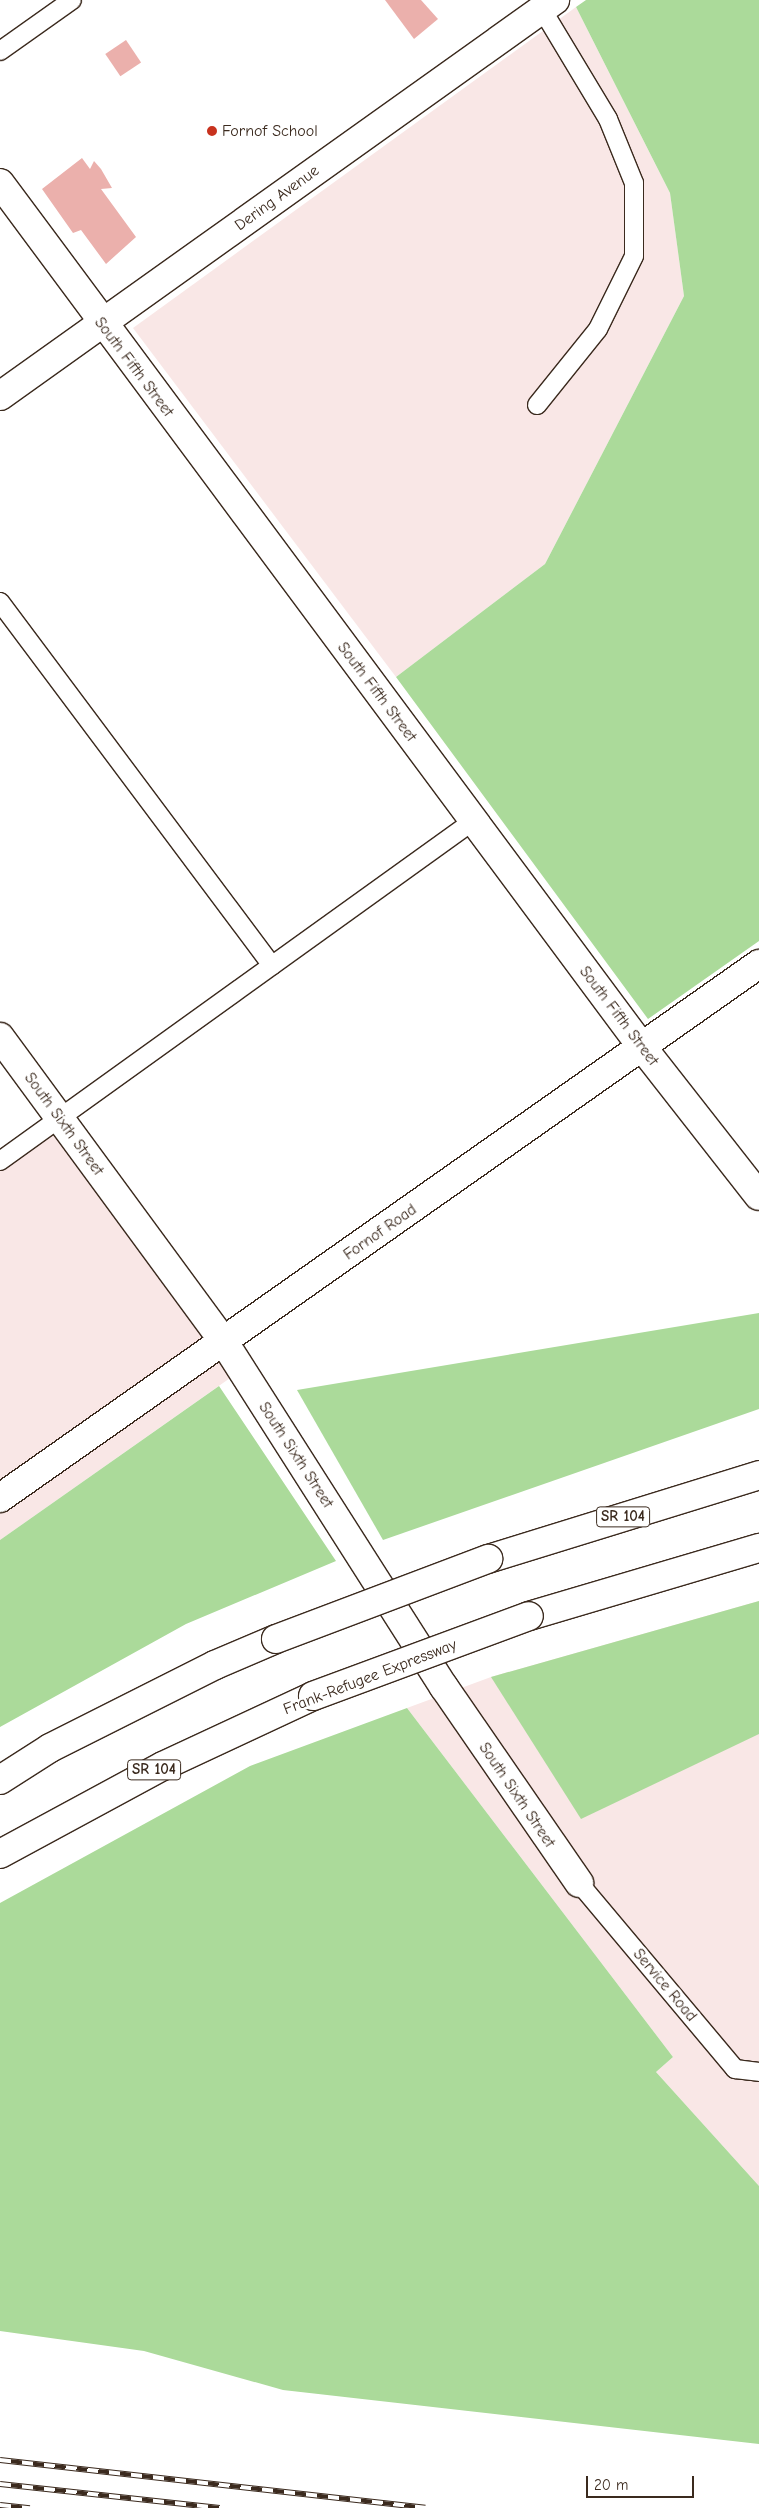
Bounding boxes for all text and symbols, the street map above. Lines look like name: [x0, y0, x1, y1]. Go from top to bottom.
place label: Fornof School: [222, 121, 318, 141]
marker: Fornof School: [206, 125, 218, 137]
street label: Dering Avenue: [231, 161, 323, 235]
street label: South Fifth Street: [90, 313, 178, 421]
street label: South Fifth Street: [333, 638, 421, 746]
street label: South Fifth Street: [575, 962, 663, 1070]
street label: South Sixth Street: [20, 1069, 108, 1179]
street label: Fornof Road: [340, 1200, 420, 1264]
street label: South Sixth Street: [255, 1398, 337, 1512]
road number: SR 104: [596, 1504, 650, 1530]
street label: Frank-Refugee Expressway: [281, 1635, 459, 1719]
street label: South Sixth Street: [475, 1739, 559, 1851]
road number: SR 104: [126, 1758, 182, 1782]
street label: Service Road: [629, 1945, 701, 2025]
scale bar: [589, 2466, 696, 2498]
text: 20 m: [594, 2476, 628, 2494]

